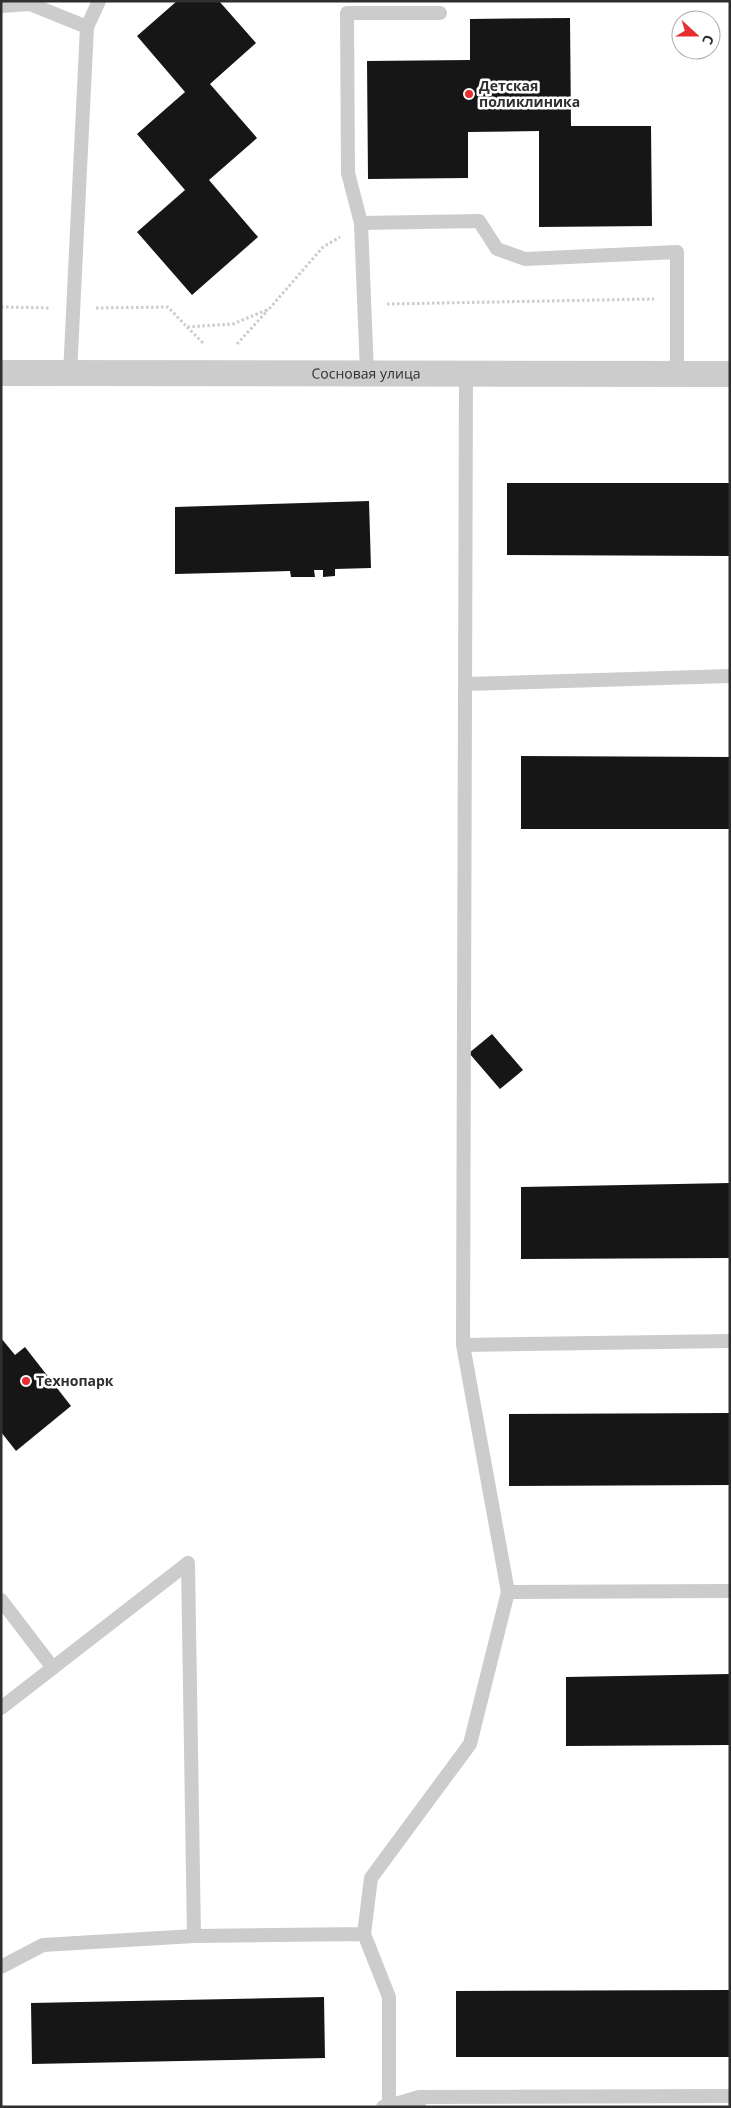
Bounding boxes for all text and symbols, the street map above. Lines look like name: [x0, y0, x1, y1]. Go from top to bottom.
north arrow: [671, 10, 721, 60]
text: С: [698, 32, 719, 47]
place label: Детская поликлиника: [479, 76, 580, 111]
marker: Детская поликлиника: [463, 88, 475, 100]
street label: Сосновая улица: [312, 363, 420, 383]
place label: Технопарк: [36, 1371, 114, 1390]
marker: Технопарк: [20, 1375, 32, 1387]

